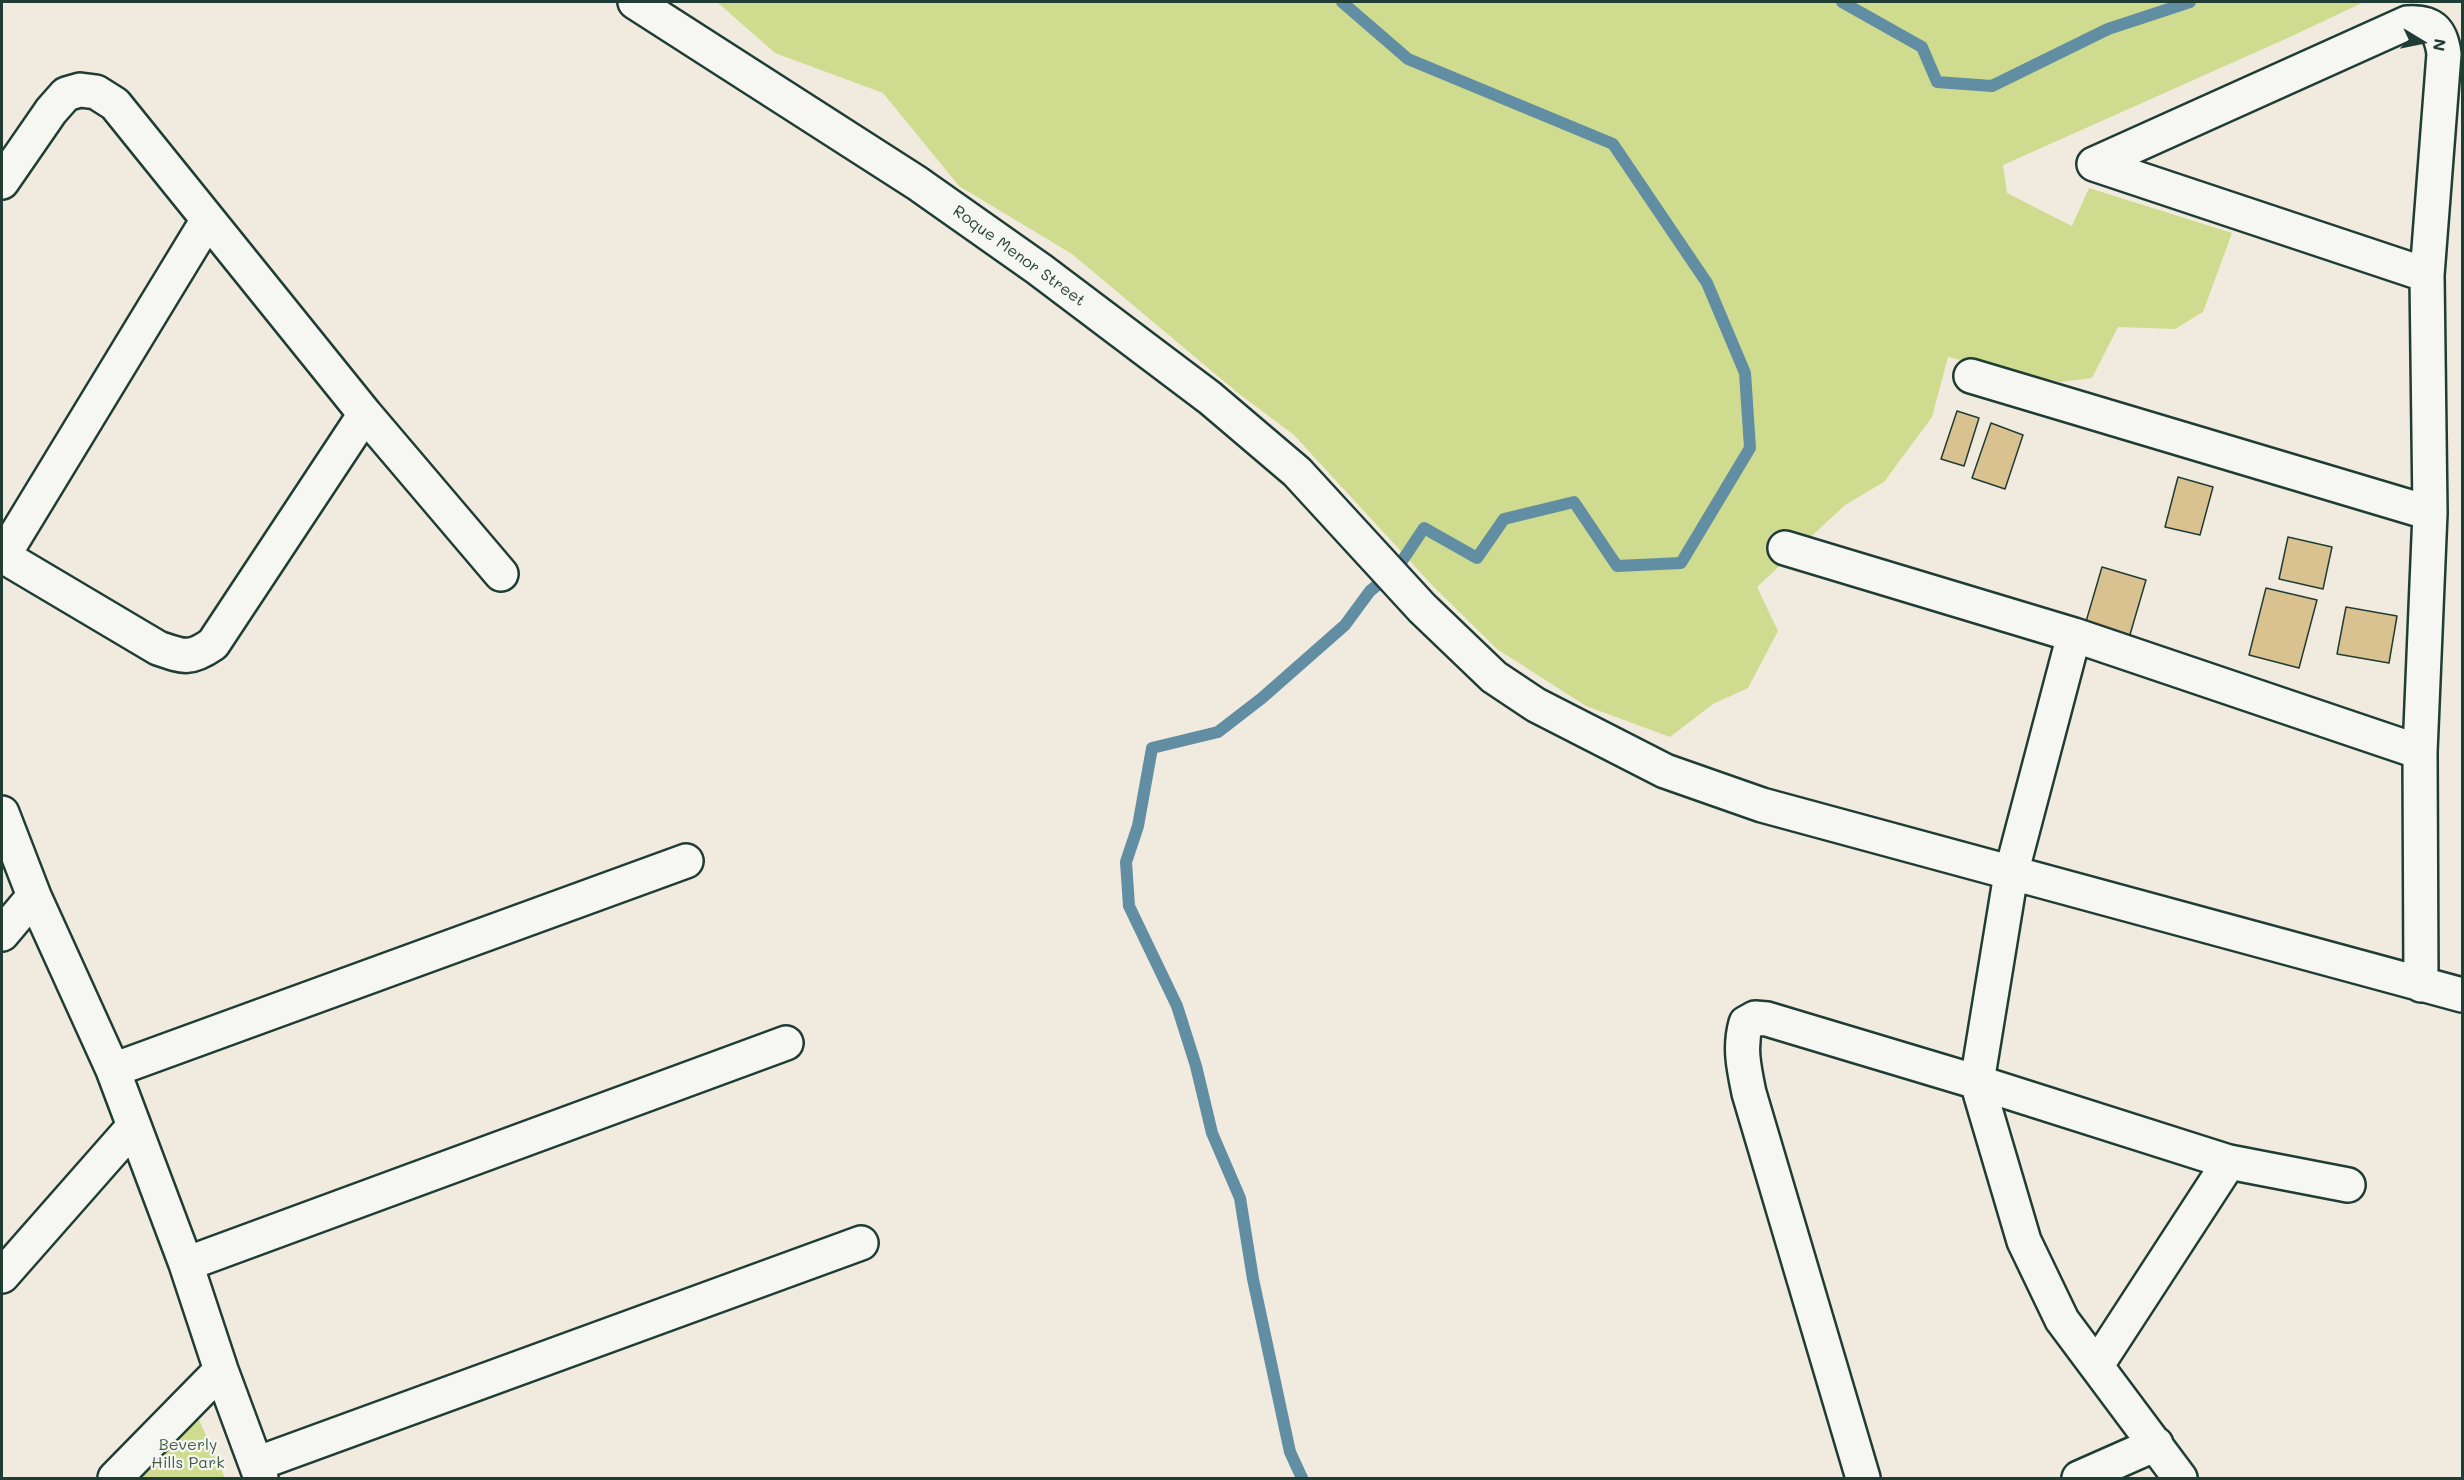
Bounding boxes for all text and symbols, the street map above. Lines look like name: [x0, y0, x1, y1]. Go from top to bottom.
north arrow: [2392, 12, 2452, 72]
text: N: [2429, 37, 2452, 53]
street label: Roque Menor Street: [949, 202, 1089, 310]
park label: Beverly Hills Park: [151, 1435, 225, 1473]

